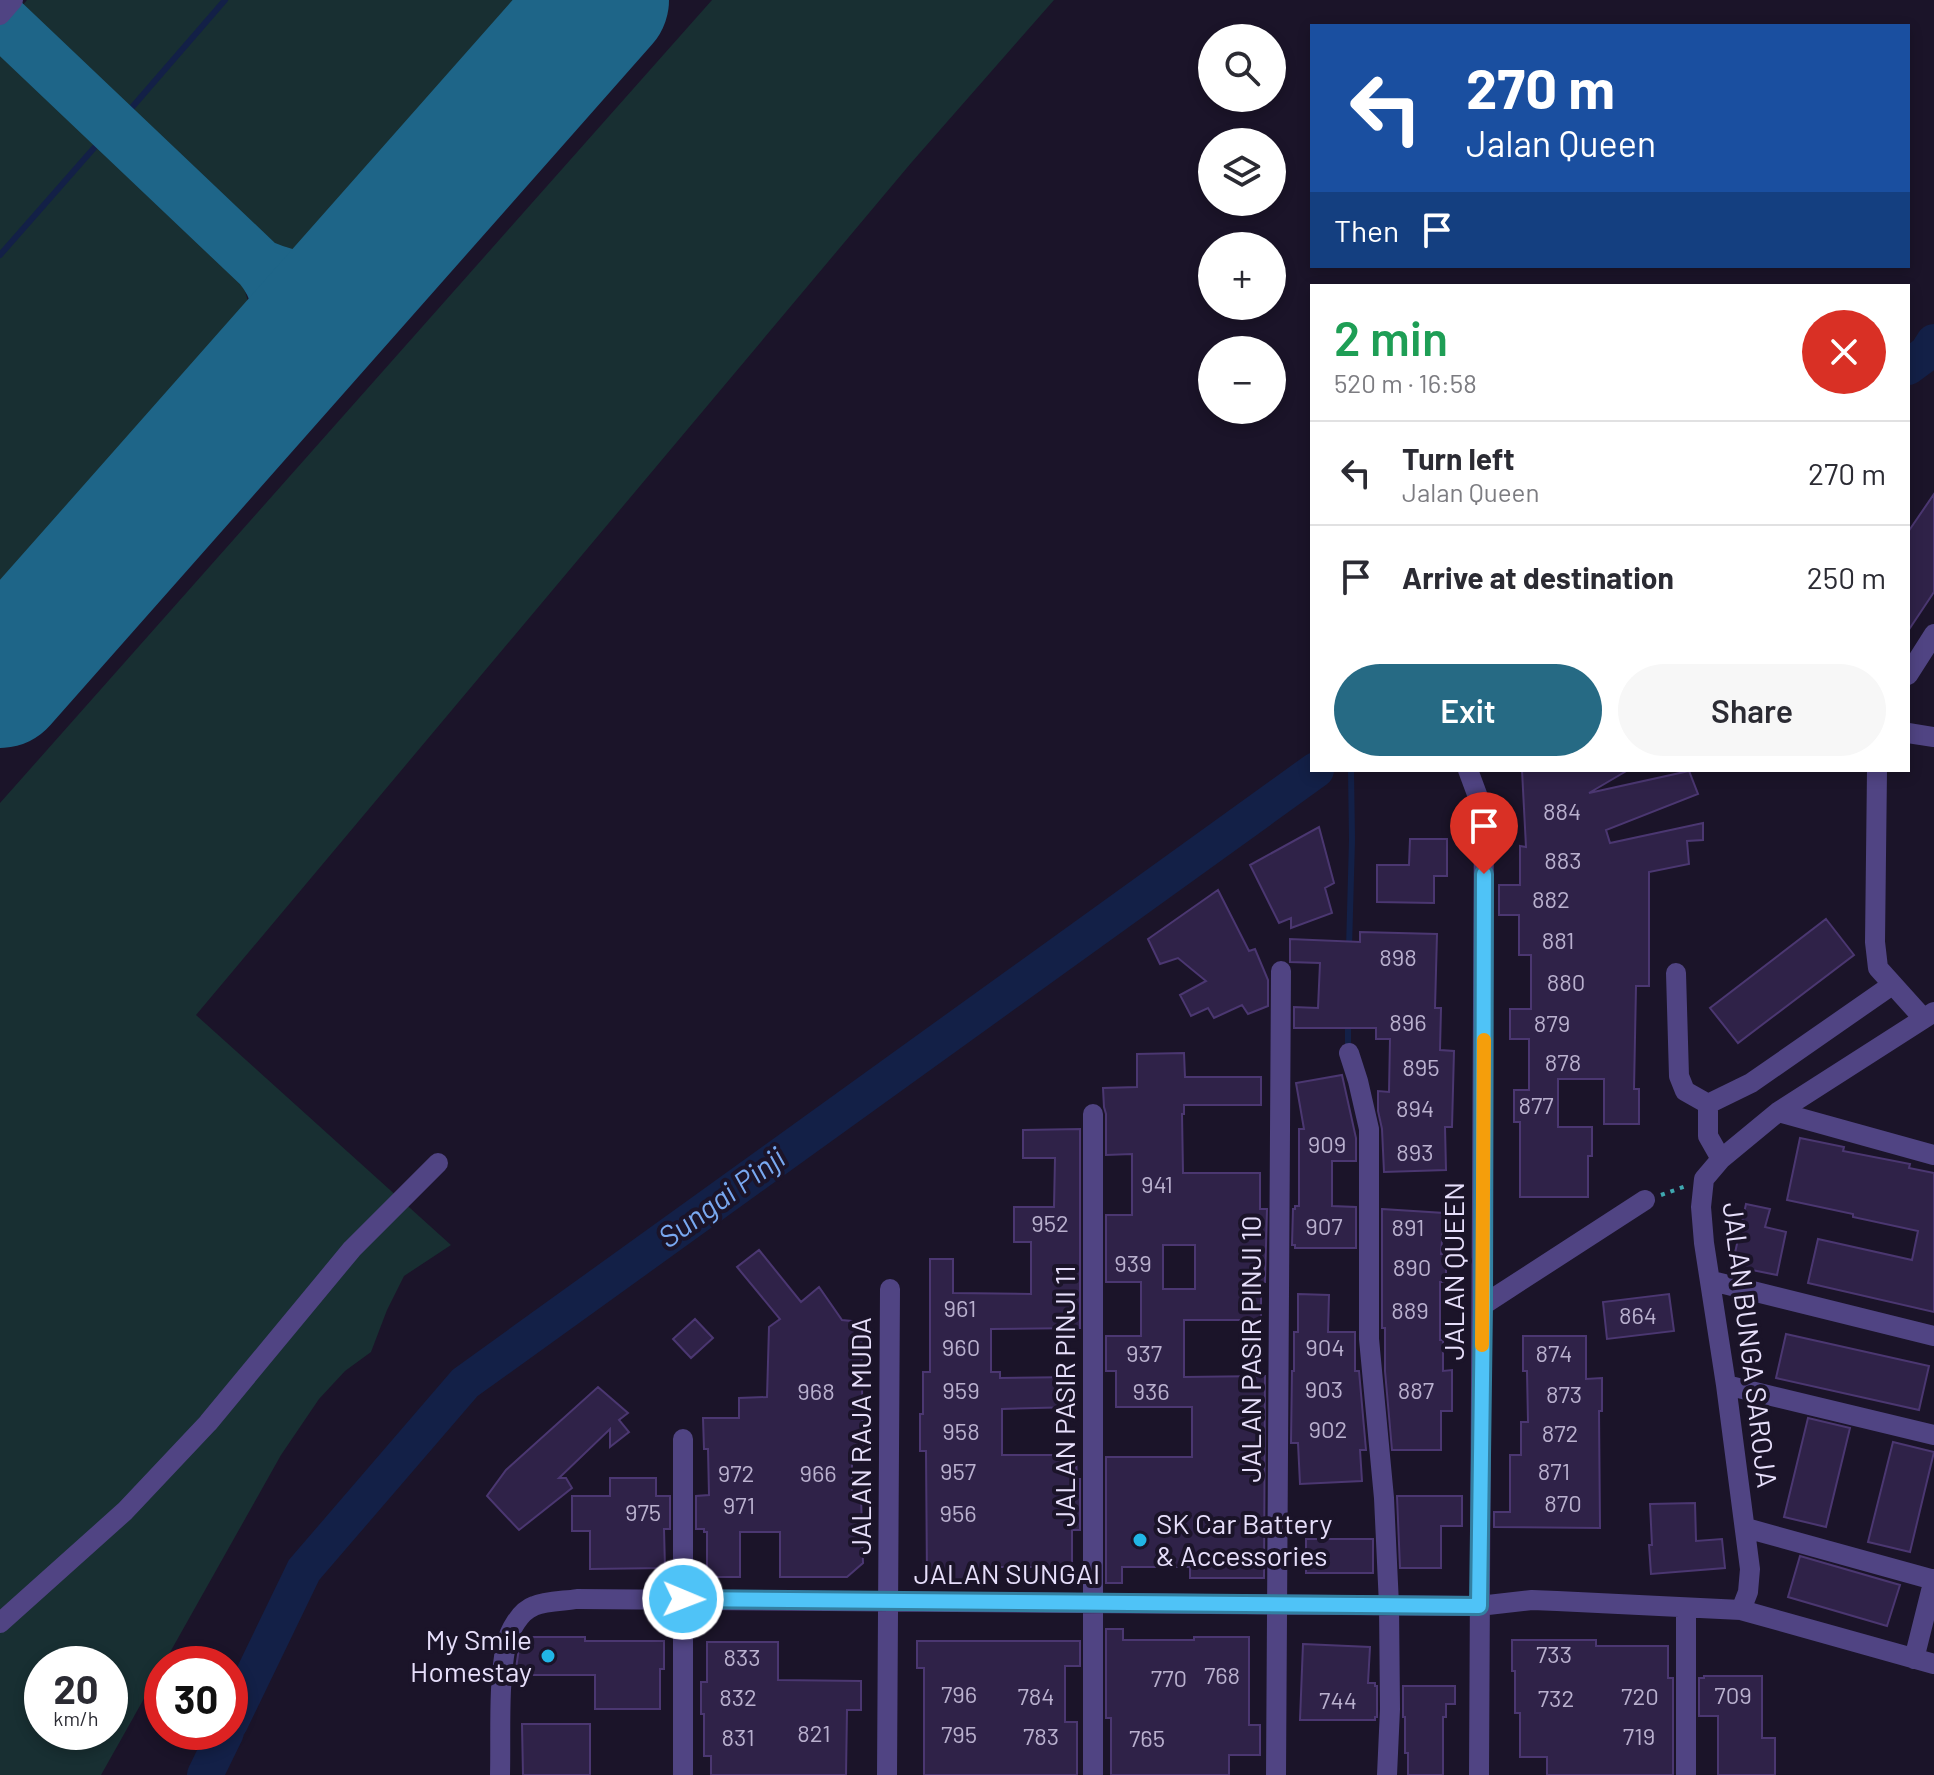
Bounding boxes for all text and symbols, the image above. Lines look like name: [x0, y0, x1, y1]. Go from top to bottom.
map controls: [1198, 24, 1286, 424]
button: search: [1198, 24, 1286, 112]
text: 270 m: [1466, 53, 1615, 120]
icon: left: [1334, 56, 1438, 160]
text: Jalan Queen: [1466, 121, 1656, 164]
button: layers: [1198, 128, 1286, 216]
icon: arrive: [1415, 208, 1459, 252]
text: Then: [1334, 212, 1399, 248]
button: +: [1198, 232, 1286, 320]
text: 2 min: [1334, 308, 1448, 366]
button: close: [1802, 310, 1886, 394]
button: −: [1198, 336, 1286, 424]
text: 520 m · 16:58: [1334, 367, 1477, 398]
text: Turn left: [1402, 440, 1515, 476]
icon: left: [1334, 451, 1378, 495]
text: 270 m: [1808, 455, 1886, 491]
text: Jalan Queen: [1402, 476, 1539, 507]
icon: arrive: [1334, 555, 1378, 599]
text: Arrive at destination: [1402, 559, 1674, 595]
text: 250 m: [1807, 559, 1886, 595]
button: Exit: [1334, 664, 1602, 756]
button: Share: [1618, 664, 1886, 756]
pin: [1450, 792, 1518, 874]
house number: 884: [1543, 796, 1581, 825]
icon: arrive: [1462, 804, 1506, 848]
house number: 883: [1544, 845, 1582, 874]
house number: 882: [1532, 884, 1570, 913]
house number: 881: [1542, 925, 1574, 954]
house number: 898: [1379, 942, 1417, 971]
house number: 880: [1547, 967, 1585, 996]
house number: 896: [1389, 1007, 1427, 1036]
house number: 879: [1534, 1008, 1570, 1037]
house number: 878: [1545, 1047, 1581, 1076]
house number: 895: [1402, 1052, 1440, 1081]
house number: 877: [1518, 1090, 1554, 1119]
house number: 894: [1396, 1093, 1434, 1122]
house number: 909: [1308, 1129, 1346, 1158]
house number: 893: [1396, 1137, 1434, 1166]
water label: Sungai Pinji: [650, 1138, 792, 1254]
house number: 941: [1141, 1169, 1173, 1198]
street label: JALAN QUEEN: [1436, 1182, 1470, 1360]
street label: JALAN BUNGA SAROJA: [1717, 1200, 1785, 1490]
house number: 952: [1031, 1208, 1069, 1237]
house number: 907: [1305, 1211, 1343, 1240]
house number: 891: [1392, 1212, 1424, 1241]
street label: JALAN PASIR PINJI 10: [1233, 1215, 1267, 1483]
house number: 939: [1114, 1248, 1152, 1277]
house number: 890: [1393, 1252, 1431, 1281]
street label: JALAN PASIR PINJI 11: [1047, 1265, 1081, 1527]
house number: 961: [944, 1293, 976, 1322]
house number: 889: [1391, 1295, 1429, 1324]
house number: 864: [1619, 1300, 1657, 1329]
street label: JALAN RAJA MUDA: [843, 1317, 877, 1555]
house number: 960: [942, 1332, 980, 1361]
house number: 904: [1305, 1332, 1345, 1361]
house number: 937: [1126, 1338, 1162, 1367]
house number: 874: [1535, 1338, 1573, 1367]
house number: 903: [1305, 1374, 1343, 1403]
house number: 959: [942, 1375, 980, 1404]
house number: 887: [1398, 1375, 1434, 1404]
house number: 968: [797, 1376, 835, 1405]
house number: 936: [1132, 1376, 1170, 1405]
house number: 873: [1546, 1379, 1582, 1408]
house number: 902: [1309, 1414, 1347, 1443]
house number: 958: [942, 1416, 980, 1445]
house number: 872: [1542, 1418, 1578, 1447]
house number: 957: [940, 1456, 976, 1485]
house number: 871: [1538, 1456, 1570, 1485]
house number: 972: [718, 1458, 754, 1487]
house number: 966: [799, 1458, 837, 1487]
house number: 870: [1544, 1488, 1582, 1517]
house number: 971: [723, 1490, 755, 1519]
house number: 975: [625, 1497, 661, 1526]
house number: 956: [939, 1498, 977, 1527]
place label: SK Car Battery & Accessories: [1156, 1506, 1332, 1572]
marker: SK Car Battery & Accessories: [1131, 1531, 1149, 1549]
street label: JALAN SUNGAI: [914, 1556, 1100, 1590]
position arrow: [641, 1557, 725, 1641]
place label: My Smile Homestay: [410, 1622, 532, 1688]
house number: 733: [1536, 1639, 1572, 1668]
house number: 833: [723, 1642, 761, 1671]
speed limit sign: 30: [144, 1646, 248, 1750]
marker: My Smile Homestay: [539, 1647, 557, 1665]
house number: 768: [1204, 1660, 1240, 1689]
house number: 770: [1151, 1663, 1187, 1692]
text: 20: [53, 1664, 99, 1712]
house number: 796: [941, 1679, 977, 1708]
house number: 709: [1714, 1680, 1752, 1709]
house number: 784: [1017, 1681, 1055, 1710]
house number: 720: [1621, 1681, 1659, 1710]
house number: 832: [719, 1682, 757, 1711]
house number: 732: [1538, 1683, 1574, 1712]
house number: 744: [1319, 1685, 1357, 1714]
text: km/h: [53, 1706, 99, 1730]
house number: 821: [797, 1718, 831, 1747]
house number: 795: [941, 1719, 977, 1748]
house number: 783: [1023, 1721, 1059, 1750]
house number: 719: [1623, 1721, 1655, 1750]
house number: 831: [721, 1722, 755, 1751]
house number: 765: [1129, 1723, 1165, 1752]

